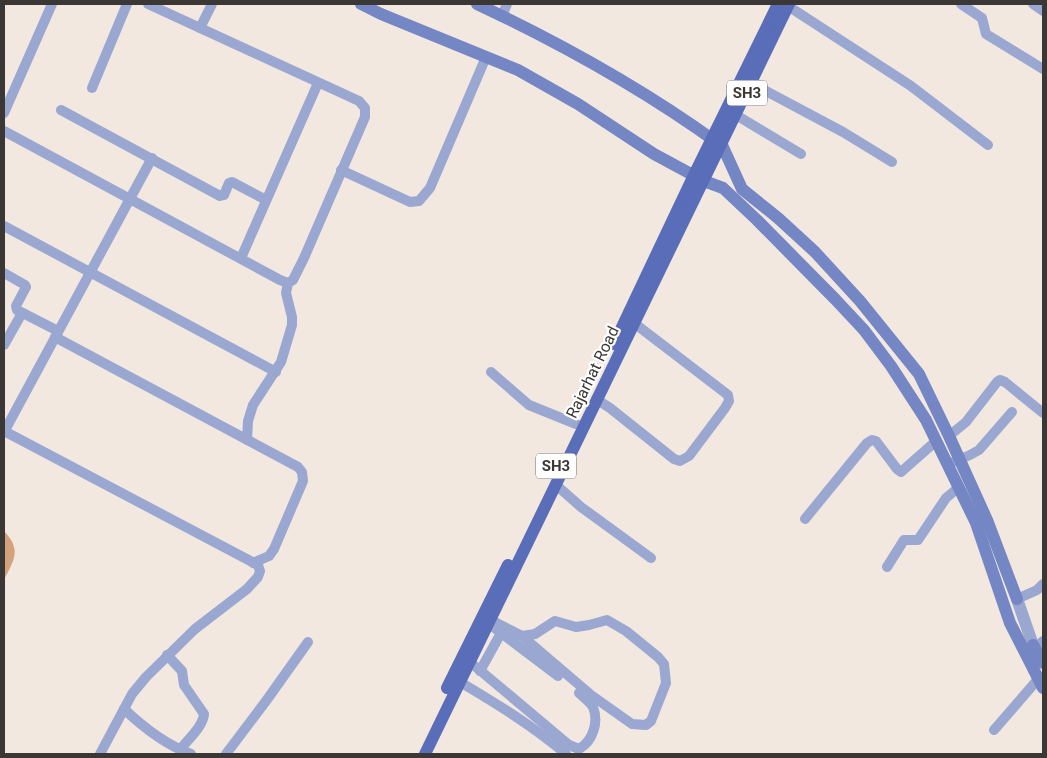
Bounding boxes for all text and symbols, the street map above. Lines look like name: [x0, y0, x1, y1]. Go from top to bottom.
road number: SH3: [727, 80, 767, 106]
street label: Rajarhat Road: [562, 323, 623, 421]
road number: SH3: [536, 454, 576, 478]

